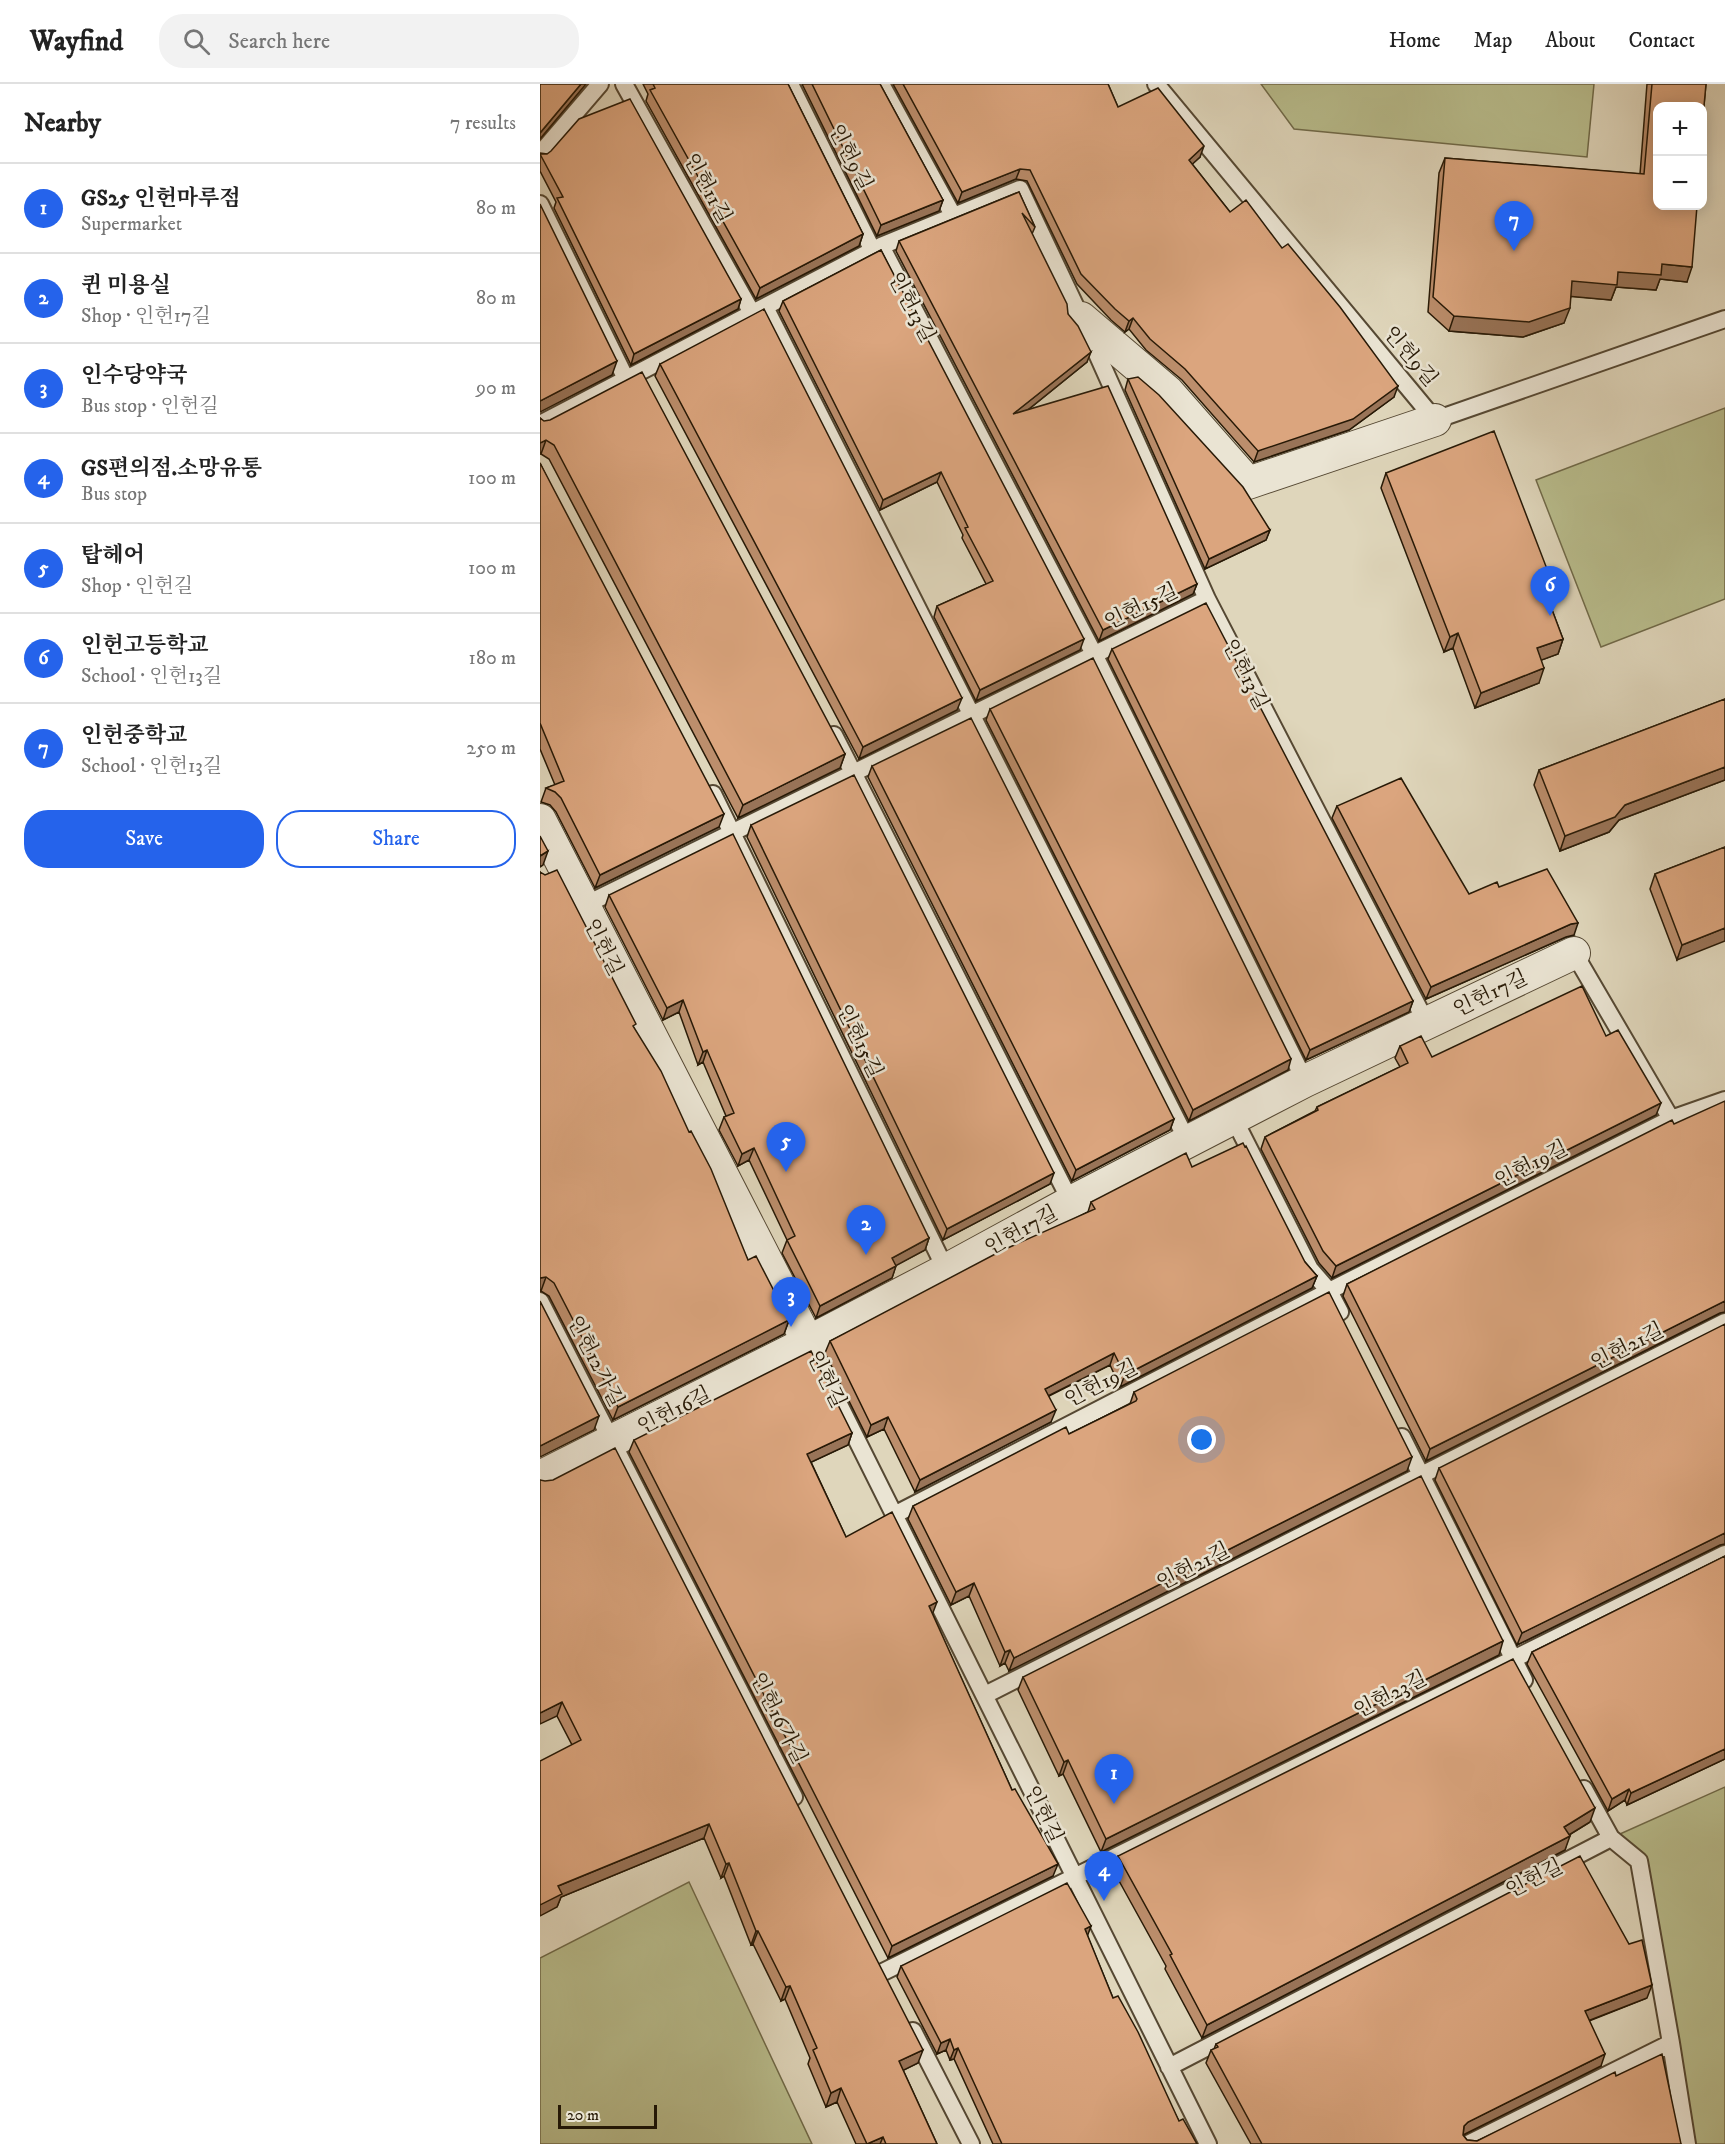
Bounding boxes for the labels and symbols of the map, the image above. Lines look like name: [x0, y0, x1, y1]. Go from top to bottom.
street label: 인헌9길: [822, 120, 878, 195]
street label: 인헌11길: [677, 149, 737, 228]
pin: 7: [1494, 202, 1534, 251]
street label: 인헌13길: [882, 268, 941, 347]
street label: 인헌9길: [1377, 321, 1443, 392]
pin: 6: [1530, 566, 1570, 616]
street label: 인헌15길: [1100, 578, 1183, 636]
street label: 인헌13길: [1216, 635, 1274, 714]
street label: 인헌길: [578, 914, 629, 980]
street label: 인헌17길: [1449, 965, 1532, 1023]
street label: 인헌15길: [830, 1000, 888, 1083]
pin: 5: [766, 1122, 806, 1172]
street label: 인헌19길: [1490, 1135, 1573, 1194]
street label: 인헌17길: [980, 1200, 1063, 1262]
pin: 2: [846, 1206, 886, 1255]
pin: 3: [772, 1278, 810, 1327]
street label: 인헌12가길: [561, 1311, 629, 1412]
street label: 인헌21길: [1586, 1317, 1669, 1376]
street label: 인헌길: [801, 1346, 851, 1412]
street label: 인헌19길: [1060, 1354, 1143, 1413]
street label: 인헌16길: [633, 1381, 716, 1441]
your location: [1187, 1425, 1216, 1454]
street label: 인헌21길: [1152, 1537, 1235, 1596]
street label: 인헌23길: [1349, 1665, 1432, 1724]
street label: 인헌16가길: [744, 1668, 812, 1769]
pin: 1: [1094, 1754, 1134, 1804]
street label: 인헌길: [1018, 1781, 1068, 1847]
pin: 4: [1084, 1852, 1124, 1901]
street label: 인헌길: [1501, 1853, 1567, 1904]
scale bar: [558, 2102, 657, 2130]

